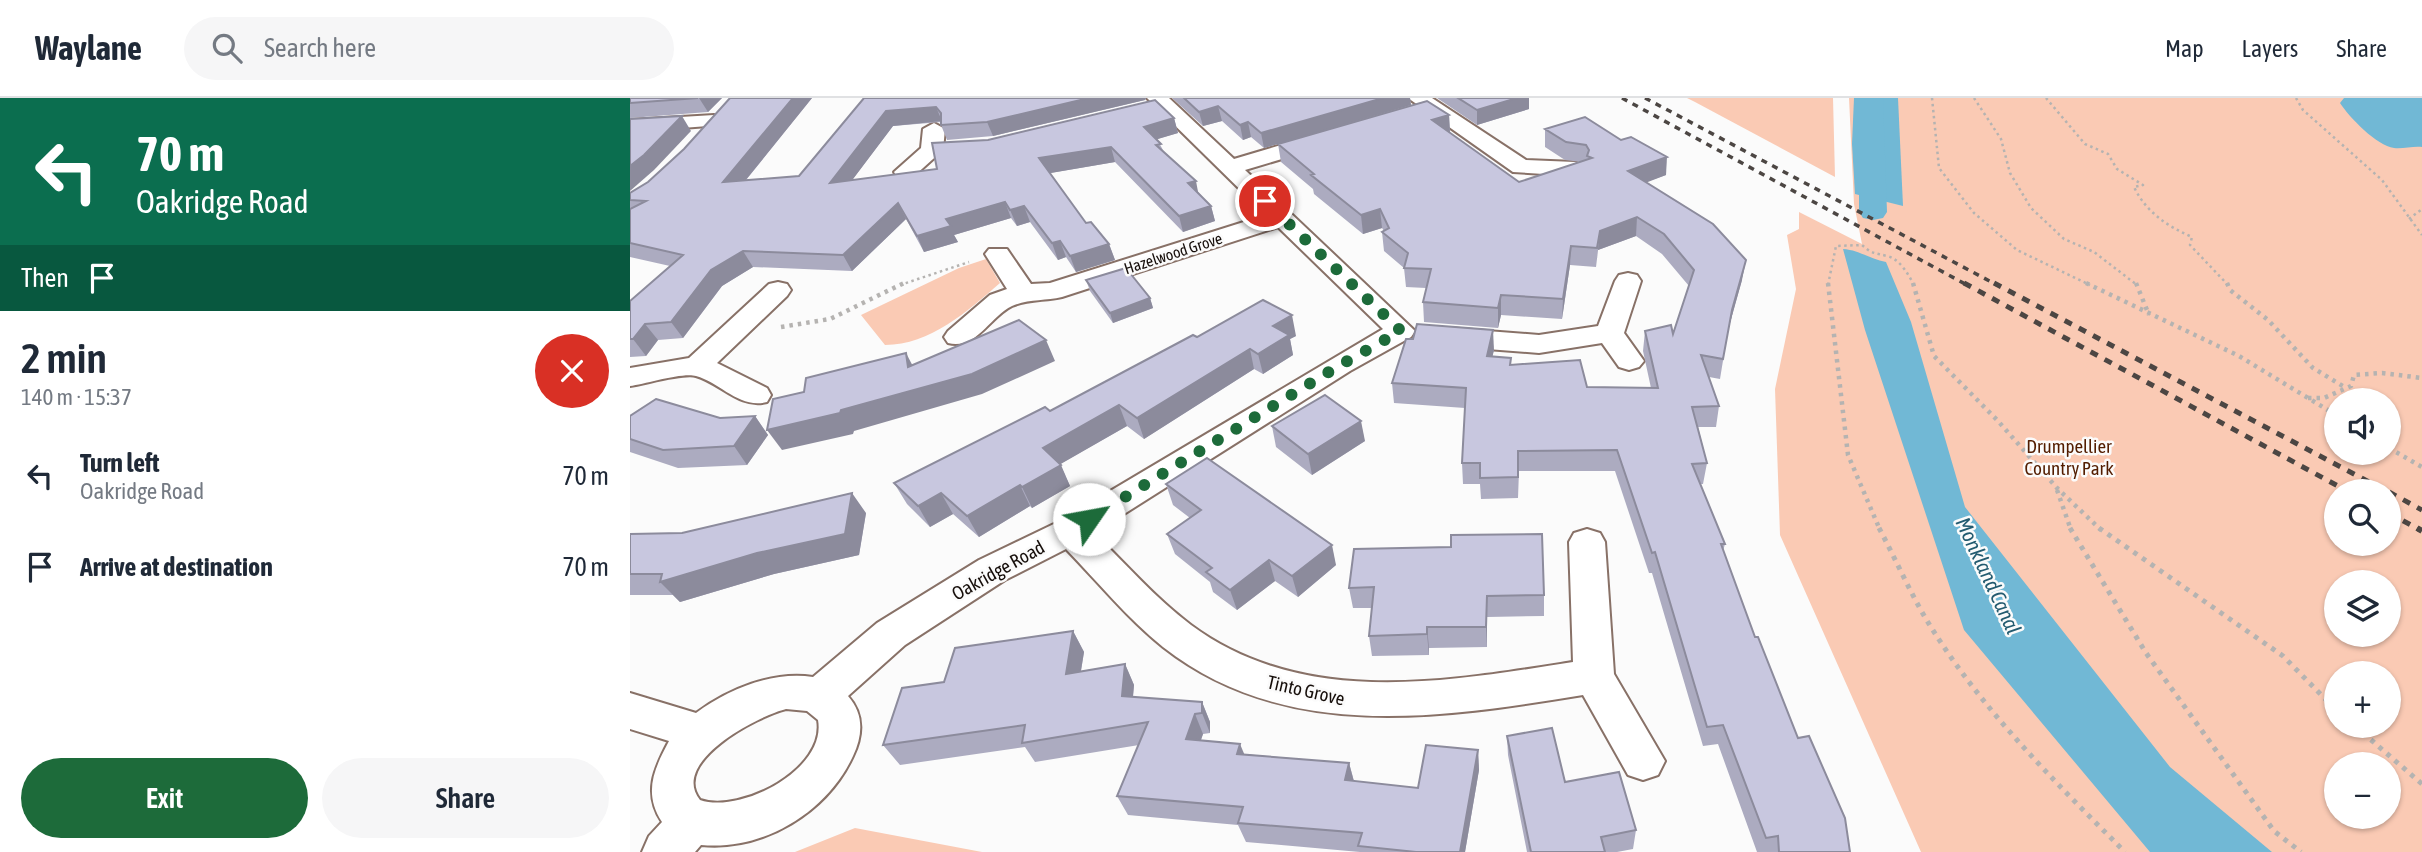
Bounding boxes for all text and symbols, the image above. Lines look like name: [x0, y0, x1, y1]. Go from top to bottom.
search box: [184, 17, 674, 80]
text: Waylane: [35, 29, 142, 67]
icon: search: [208, 29, 246, 67]
text: Search here: [264, 33, 376, 63]
text: Map: [2165, 35, 2204, 62]
text: Layers: [2242, 35, 2298, 62]
text: Share: [2336, 35, 2387, 62]
text: 70 m: [136, 125, 224, 181]
icon: left: [21, 126, 112, 217]
pin: [1235, 171, 1295, 231]
icon: arrive: [1246, 182, 1284, 220]
text: Oakridge Road: [136, 183, 309, 220]
street label: Hazelwood Grove: [1122, 229, 1224, 277]
icon: arrive: [83, 259, 121, 297]
text: Then: [21, 263, 69, 293]
text: 2 min: [21, 334, 107, 382]
button: close: [535, 334, 609, 408]
text: 140 m · 15:37: [21, 384, 132, 410]
map controls: [2324, 388, 2401, 829]
button: sound: [2324, 388, 2401, 465]
park label: Drumpellier Country Park: [2024, 435, 2114, 479]
text: Turn left: [80, 448, 160, 478]
icon: left: [21, 457, 59, 495]
text: 70 m: [562, 461, 609, 491]
text: Oakridge Road: [80, 478, 204, 504]
button: search: [2324, 479, 2401, 556]
position arrow: [1052, 482, 1126, 556]
water label: Monkland Canal: [1951, 513, 2026, 638]
street label: Oakridge Road: [948, 536, 1048, 604]
icon: arrive: [21, 548, 59, 586]
text: Arrive at destination: [80, 552, 273, 582]
text: 70 m: [562, 552, 609, 582]
button: layers: [2324, 570, 2401, 647]
button: +: [2324, 661, 2401, 738]
street label: Tinto Grove: [1265, 670, 1347, 710]
button: −: [2324, 752, 2401, 829]
button: Exit: [21, 758, 308, 838]
button: Share: [322, 758, 609, 838]

